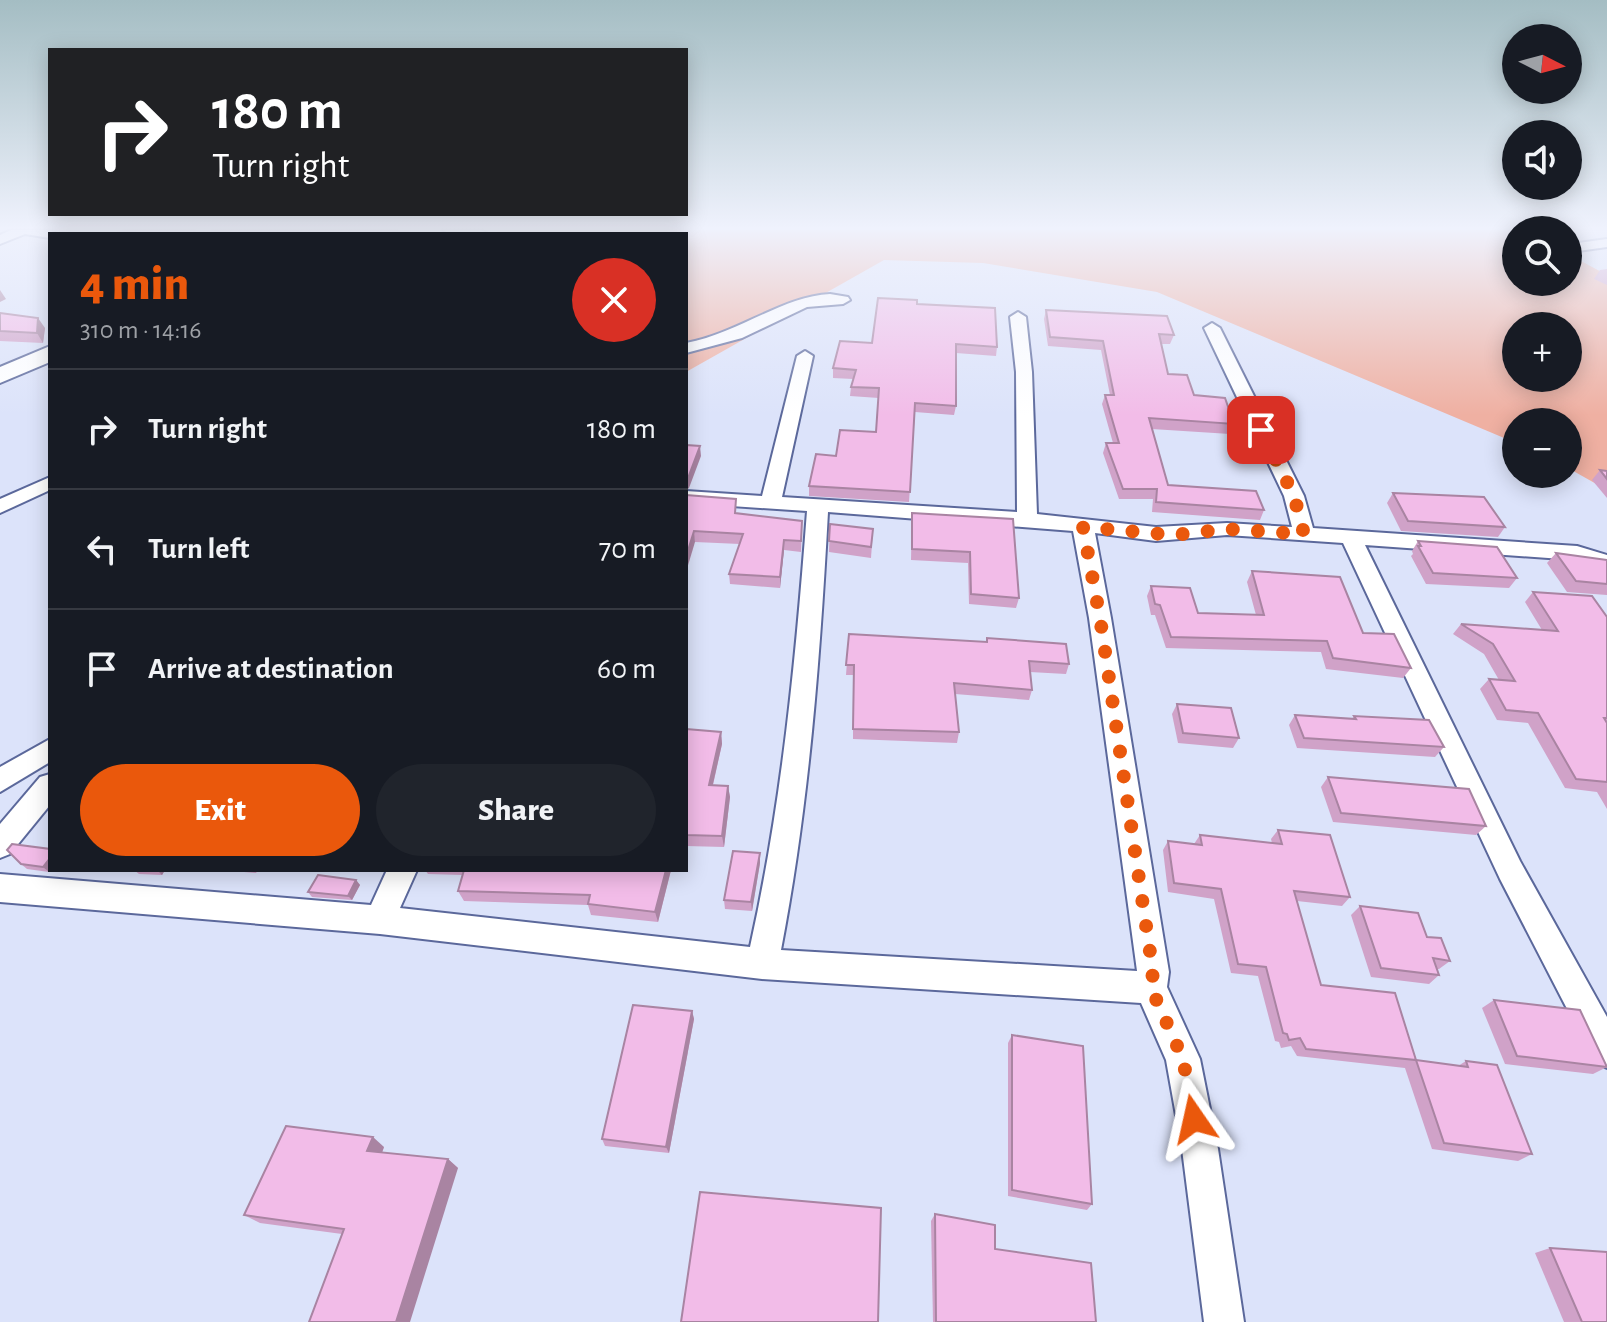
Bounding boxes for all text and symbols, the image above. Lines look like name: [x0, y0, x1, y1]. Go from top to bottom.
north arrow: [1502, 24, 1582, 104]
map controls: [1502, 24, 1582, 488]
icon: right: [80, 80, 184, 184]
text: 180 m: [212, 83, 343, 139]
button: sound: [1502, 120, 1582, 200]
text: Turn right: [212, 148, 349, 184]
button: search: [1502, 216, 1582, 296]
button: close: [572, 258, 656, 342]
text: 4 min: [80, 261, 189, 309]
button: +: [1502, 312, 1582, 392]
text: 310 m · 14:16: [80, 317, 202, 343]
pin: [1227, 396, 1295, 464]
icon: right: [80, 407, 124, 451]
icon: arrive: [1239, 408, 1283, 452]
button: −: [1502, 408, 1582, 488]
text: Turn right: [148, 414, 267, 444]
text: 180 m: [587, 414, 656, 444]
icon: left: [80, 527, 124, 571]
text: Turn left: [148, 534, 249, 564]
text: 70 m: [599, 534, 656, 564]
icon: arrive: [80, 647, 124, 691]
text: Arrive at destination: [148, 654, 394, 684]
text: 60 m: [597, 654, 656, 684]
button: Exit: [80, 764, 360, 856]
button: Share: [376, 764, 656, 856]
position arrow: [1152, 1077, 1236, 1161]

